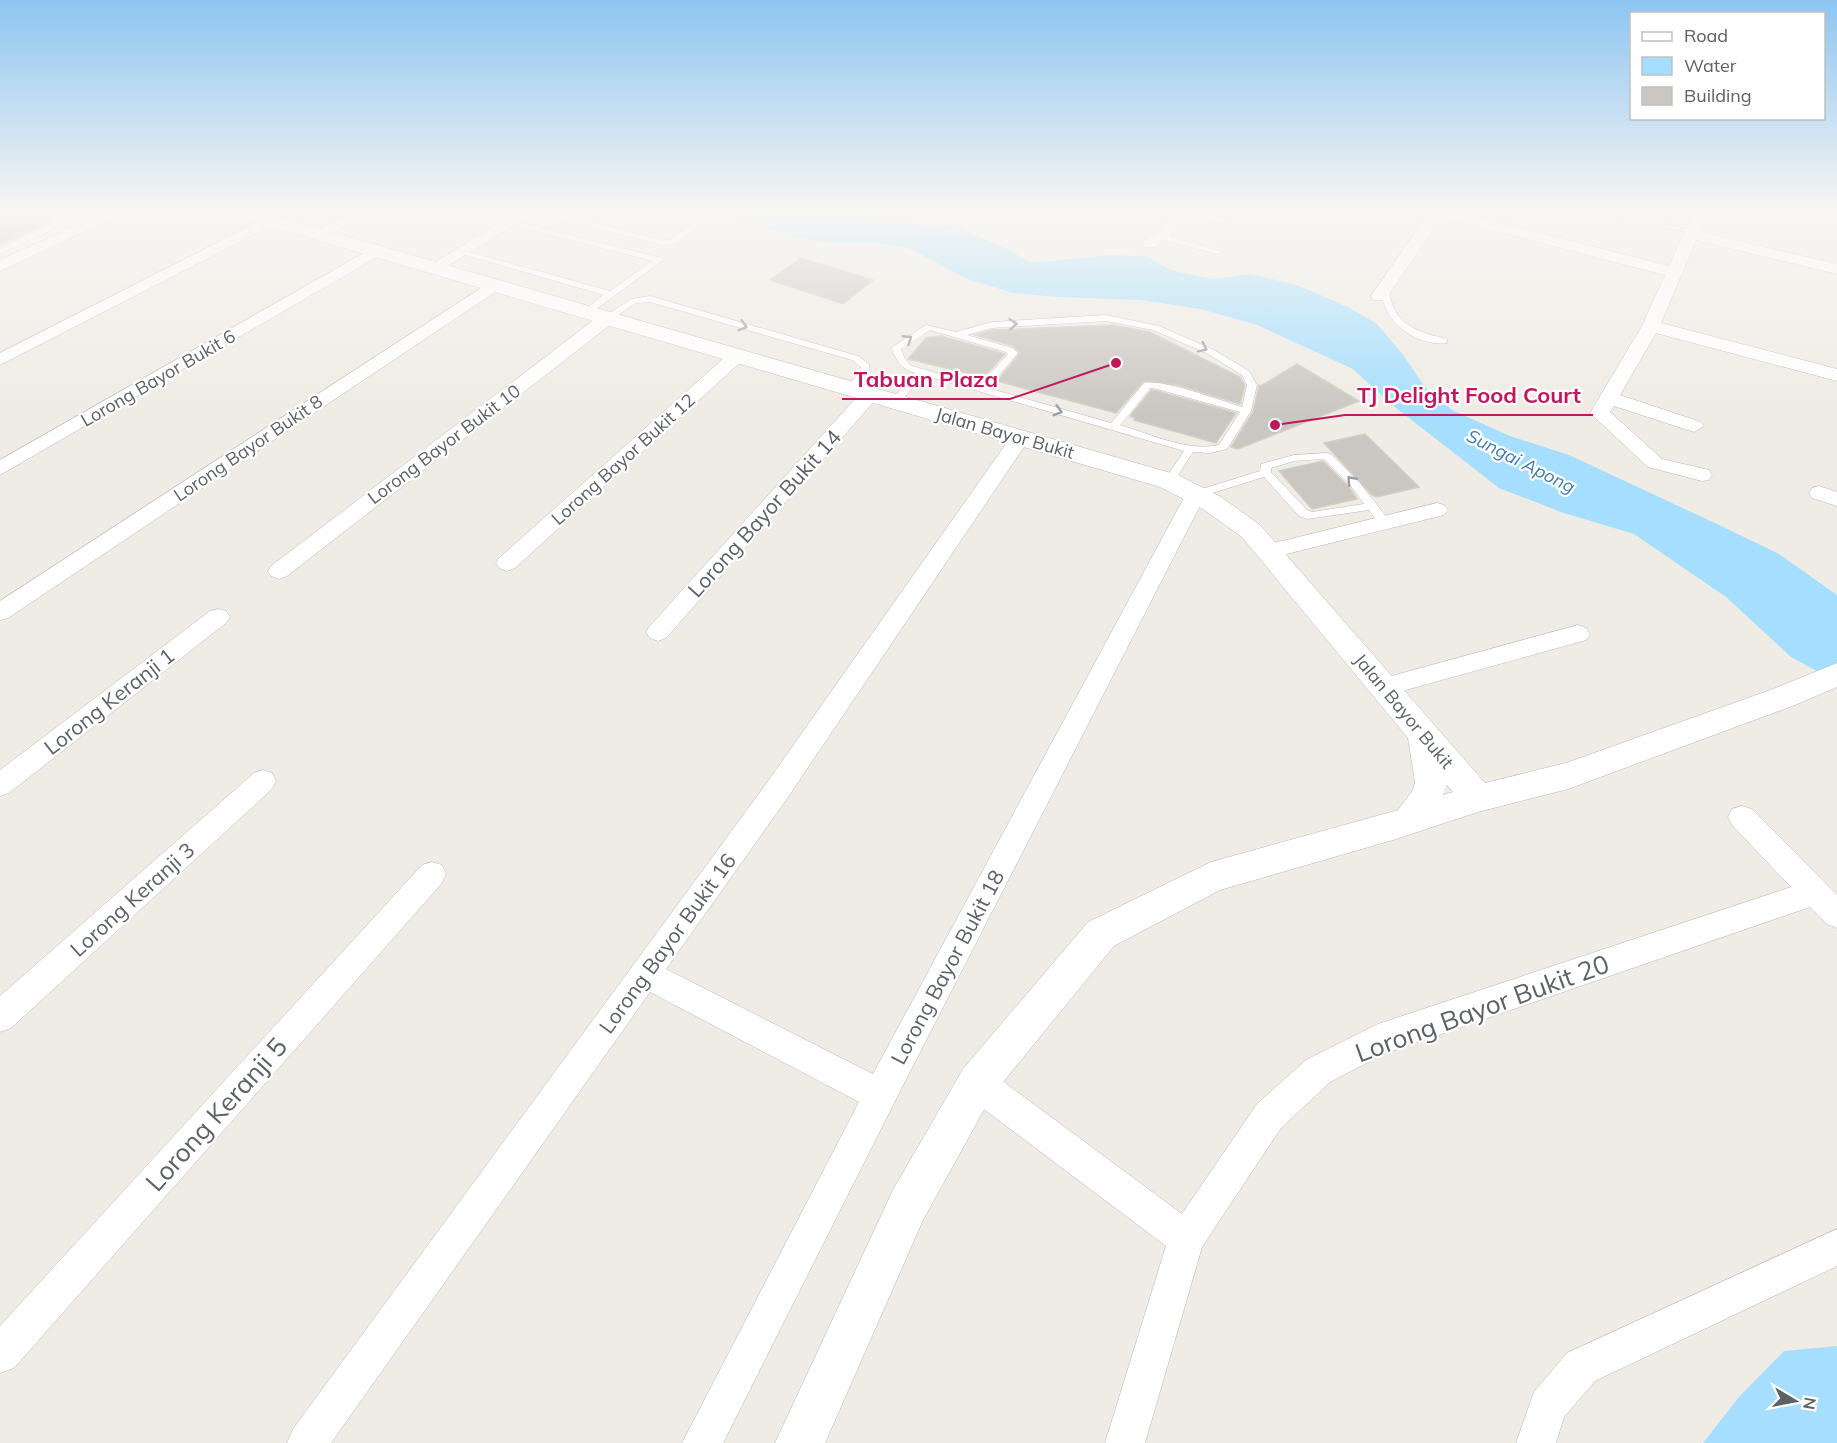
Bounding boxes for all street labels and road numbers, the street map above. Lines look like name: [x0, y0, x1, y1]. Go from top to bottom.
street label: Lorong Bayor Bukit 6: [77, 324, 239, 432]
street label: Lorong Bayor Bukit 10: [363, 379, 525, 509]
street label: Lorong Bayor Bukit 12: [546, 388, 700, 530]
street label: Lorong Bayor Bukit 8: [169, 390, 327, 506]
street label: Jalan Bayor Bukit: [933, 402, 1077, 464]
street label: Lorong Bayor Bukit 14: [682, 424, 846, 602]
street label: Lorong Keranji 1: [39, 642, 179, 760]
street label: Jalan Bayor Bukit: [1349, 649, 1459, 773]
street label: Lorong Keranji 3: [64, 836, 200, 962]
street label: Lorong Bayor Bukit 16: [593, 848, 741, 1038]
street label: Lorong Bayor Bukit 18: [885, 865, 1009, 1069]
street label: Lorong Bayor Bukit 20: [1350, 947, 1614, 1069]
street label: Lorong Keranji 5: [138, 1030, 294, 1198]

